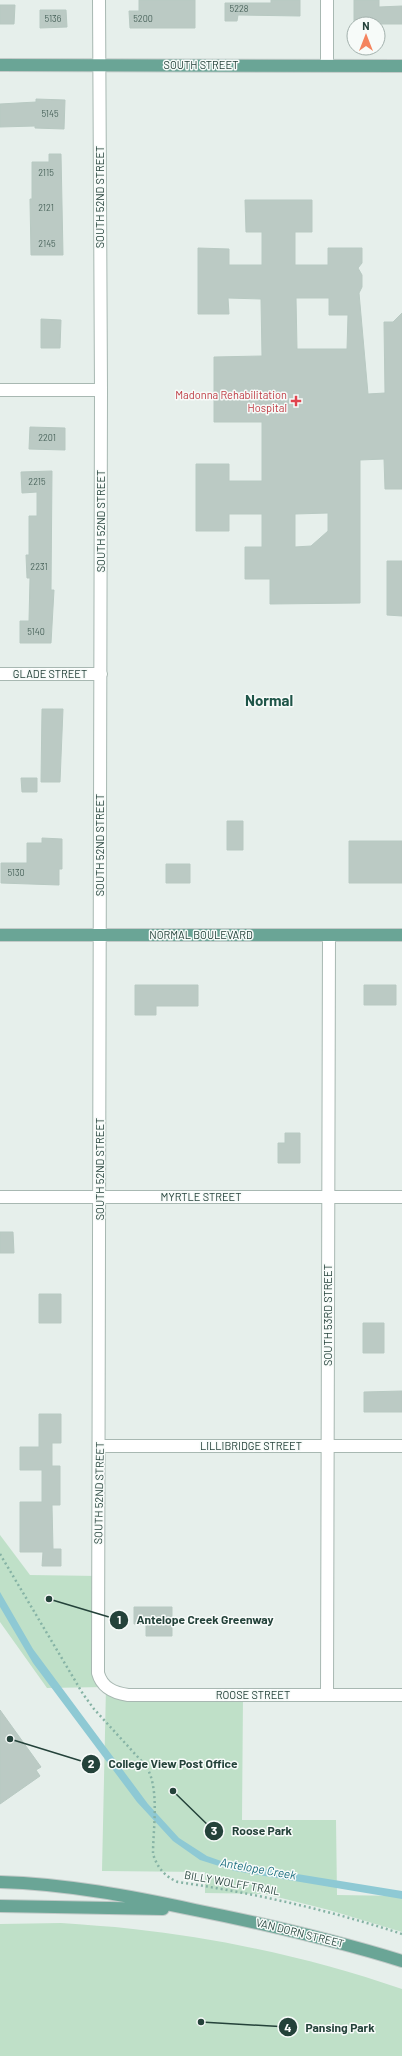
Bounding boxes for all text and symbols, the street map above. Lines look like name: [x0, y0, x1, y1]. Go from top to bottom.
house number: 5228: [230, 3, 249, 14]
house number: 5136: [45, 13, 62, 24]
house number: 5200: [133, 13, 153, 24]
north arrow: [346, 16, 386, 56]
text: N: [362, 19, 370, 32]
street label: SOUTH STREET: [164, 58, 238, 71]
house number: 5145: [41, 108, 59, 119]
street label: SOUTH 52ND STREET: [93, 146, 106, 248]
house number: 2115: [38, 167, 54, 178]
house number: 2121: [38, 202, 54, 213]
house number: 2145: [38, 238, 56, 249]
place label: Madonna Rehabilitation Hospital: [175, 388, 287, 414]
marker: Madonna Rehabilitation Hospital: [290, 395, 302, 407]
house number: 2201: [38, 432, 56, 443]
street label: SOUTH 52ND STREET: [94, 470, 107, 572]
house number: 2215: [28, 476, 46, 487]
house number: 2231: [30, 561, 48, 572]
house number: 5140: [27, 626, 45, 637]
street label: GLADE STREET: [13, 667, 87, 680]
district label: Normal: [245, 691, 293, 709]
street label: SOUTH 52ND STREET: [93, 794, 106, 896]
house number: 5130: [7, 867, 25, 878]
street label: NORMAL BOULEVARD: [149, 928, 253, 941]
street label: SOUTH 52ND STREET: [93, 1118, 106, 1220]
street label: MYRTLE STREET: [161, 1190, 241, 1203]
street label: SOUTH 53RD STREET: [321, 1264, 334, 1366]
street label: LILLIBRIDGE STREET: [200, 1439, 302, 1452]
street label: SOUTH 52ND STREET: [91, 1442, 106, 1544]
callout: Antelope Creek Greenway: [109, 1608, 282, 1632]
text: 1: [117, 1612, 121, 1626]
text: Antelope Creek Greenway: [136, 1612, 274, 1626]
street label: ROOSE STREET: [216, 1688, 290, 1701]
callout: College View Post Office: [81, 1752, 246, 1776]
text: 2: [88, 1756, 95, 1770]
text: College View Post Office: [108, 1756, 238, 1770]
callout: Roose Park: [204, 1819, 300, 1843]
text: 3: [211, 1823, 217, 1837]
text: Roose Park: [232, 1823, 293, 1837]
water label: Antelope Creek: [219, 1854, 297, 1882]
street label: BILLY WOLFF TRAIL: [183, 1868, 281, 1897]
street label: VAN DORN STREET: [255, 1915, 346, 1950]
callout: Pansing Park: [278, 2015, 383, 2039]
text: 4: [284, 2020, 292, 2034]
text: Pansing Park: [305, 2020, 375, 2034]

